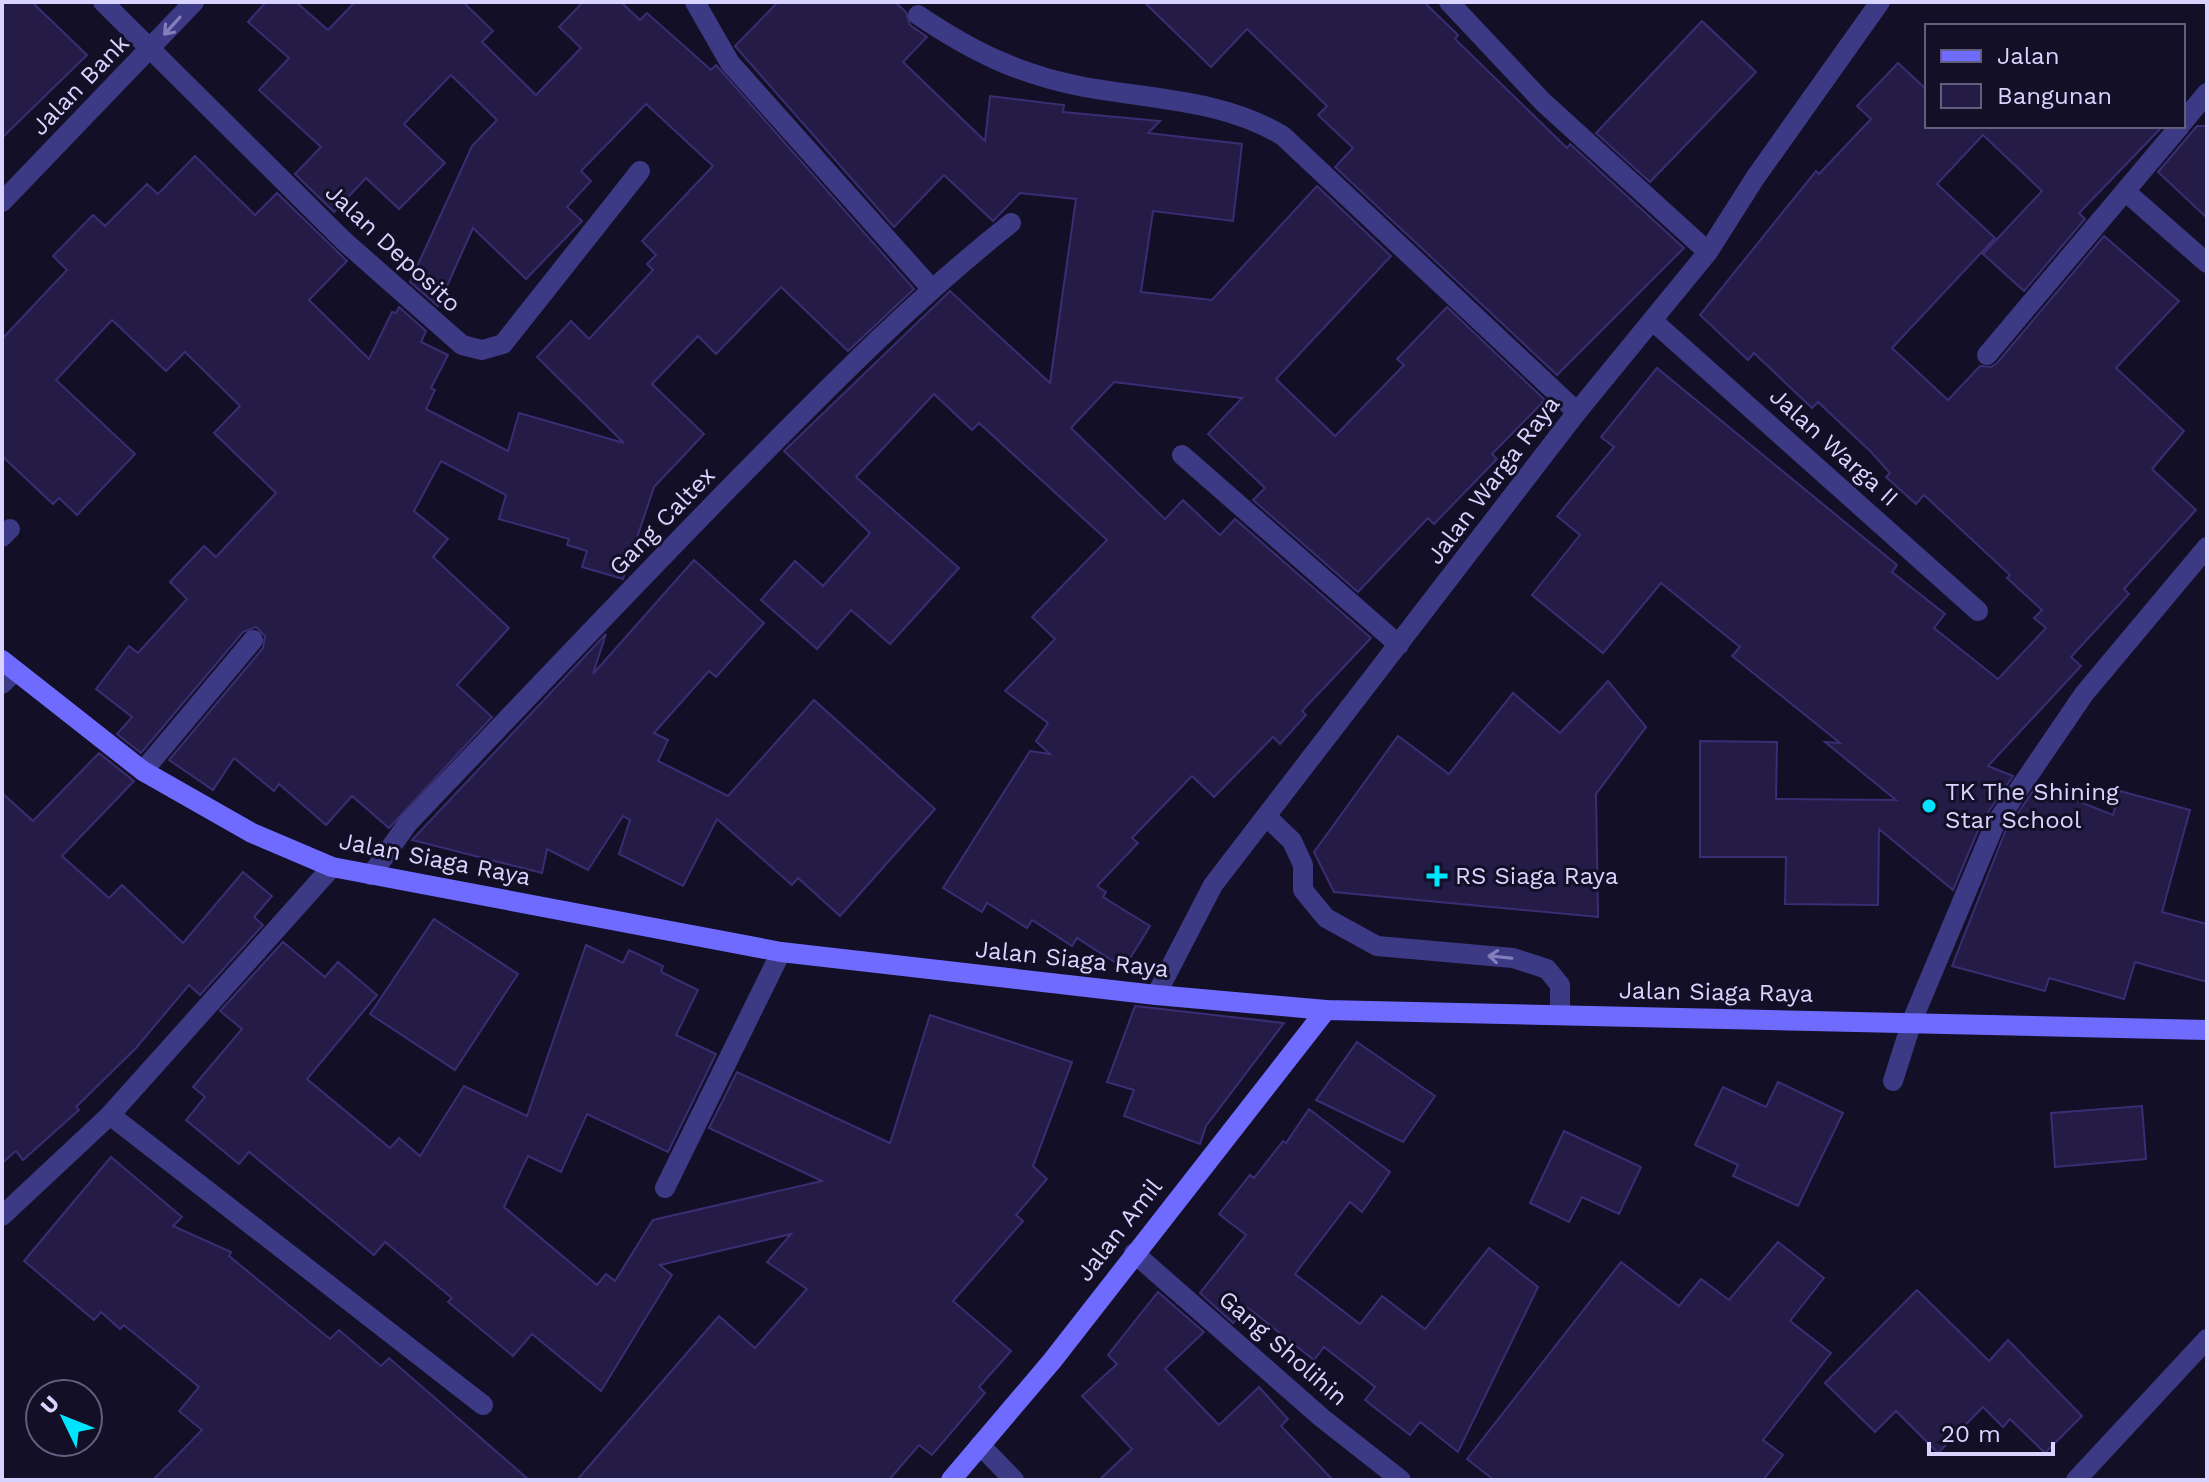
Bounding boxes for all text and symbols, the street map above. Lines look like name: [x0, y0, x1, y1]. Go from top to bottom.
one-way arrow: [164, 15, 182, 35]
legend: [1925, 24, 2185, 128]
street label: Jalan Bank: [25, 29, 135, 141]
text: Jalan: [1997, 42, 2060, 70]
text: Bangunan: [1997, 82, 2112, 110]
street label: Jalan Deposito: [320, 178, 466, 318]
street label: Jalan Warga II: [1764, 382, 1904, 512]
street label: Jalan Warga Raya: [1421, 390, 1565, 570]
street label: Gang Caltex: [603, 461, 721, 581]
place label: TK The Shining Star School: [1945, 778, 2119, 834]
marker: TK The Shining Star School: [1920, 797, 1938, 815]
street label: Jalan Siaga Raya: [337, 827, 533, 891]
place label: RS Siaga Raya: [1455, 862, 1618, 890]
marker: RS Siaga Raya: [1426, 865, 1448, 887]
street label: Jalan Siaga Raya: [974, 935, 1170, 983]
one-way arrow: [1487, 950, 1514, 965]
street label: Jalan Siaga Raya: [1619, 976, 1813, 1008]
street label: Jalan Amil: [1070, 1173, 1168, 1287]
street label: Gang Sholihin: [1213, 1285, 1353, 1411]
north arrow: [24, 1378, 104, 1458]
text: U: [35, 1390, 64, 1419]
scale bar: [1929, 1406, 2053, 1456]
text: 20 m: [1941, 1420, 2001, 1448]

